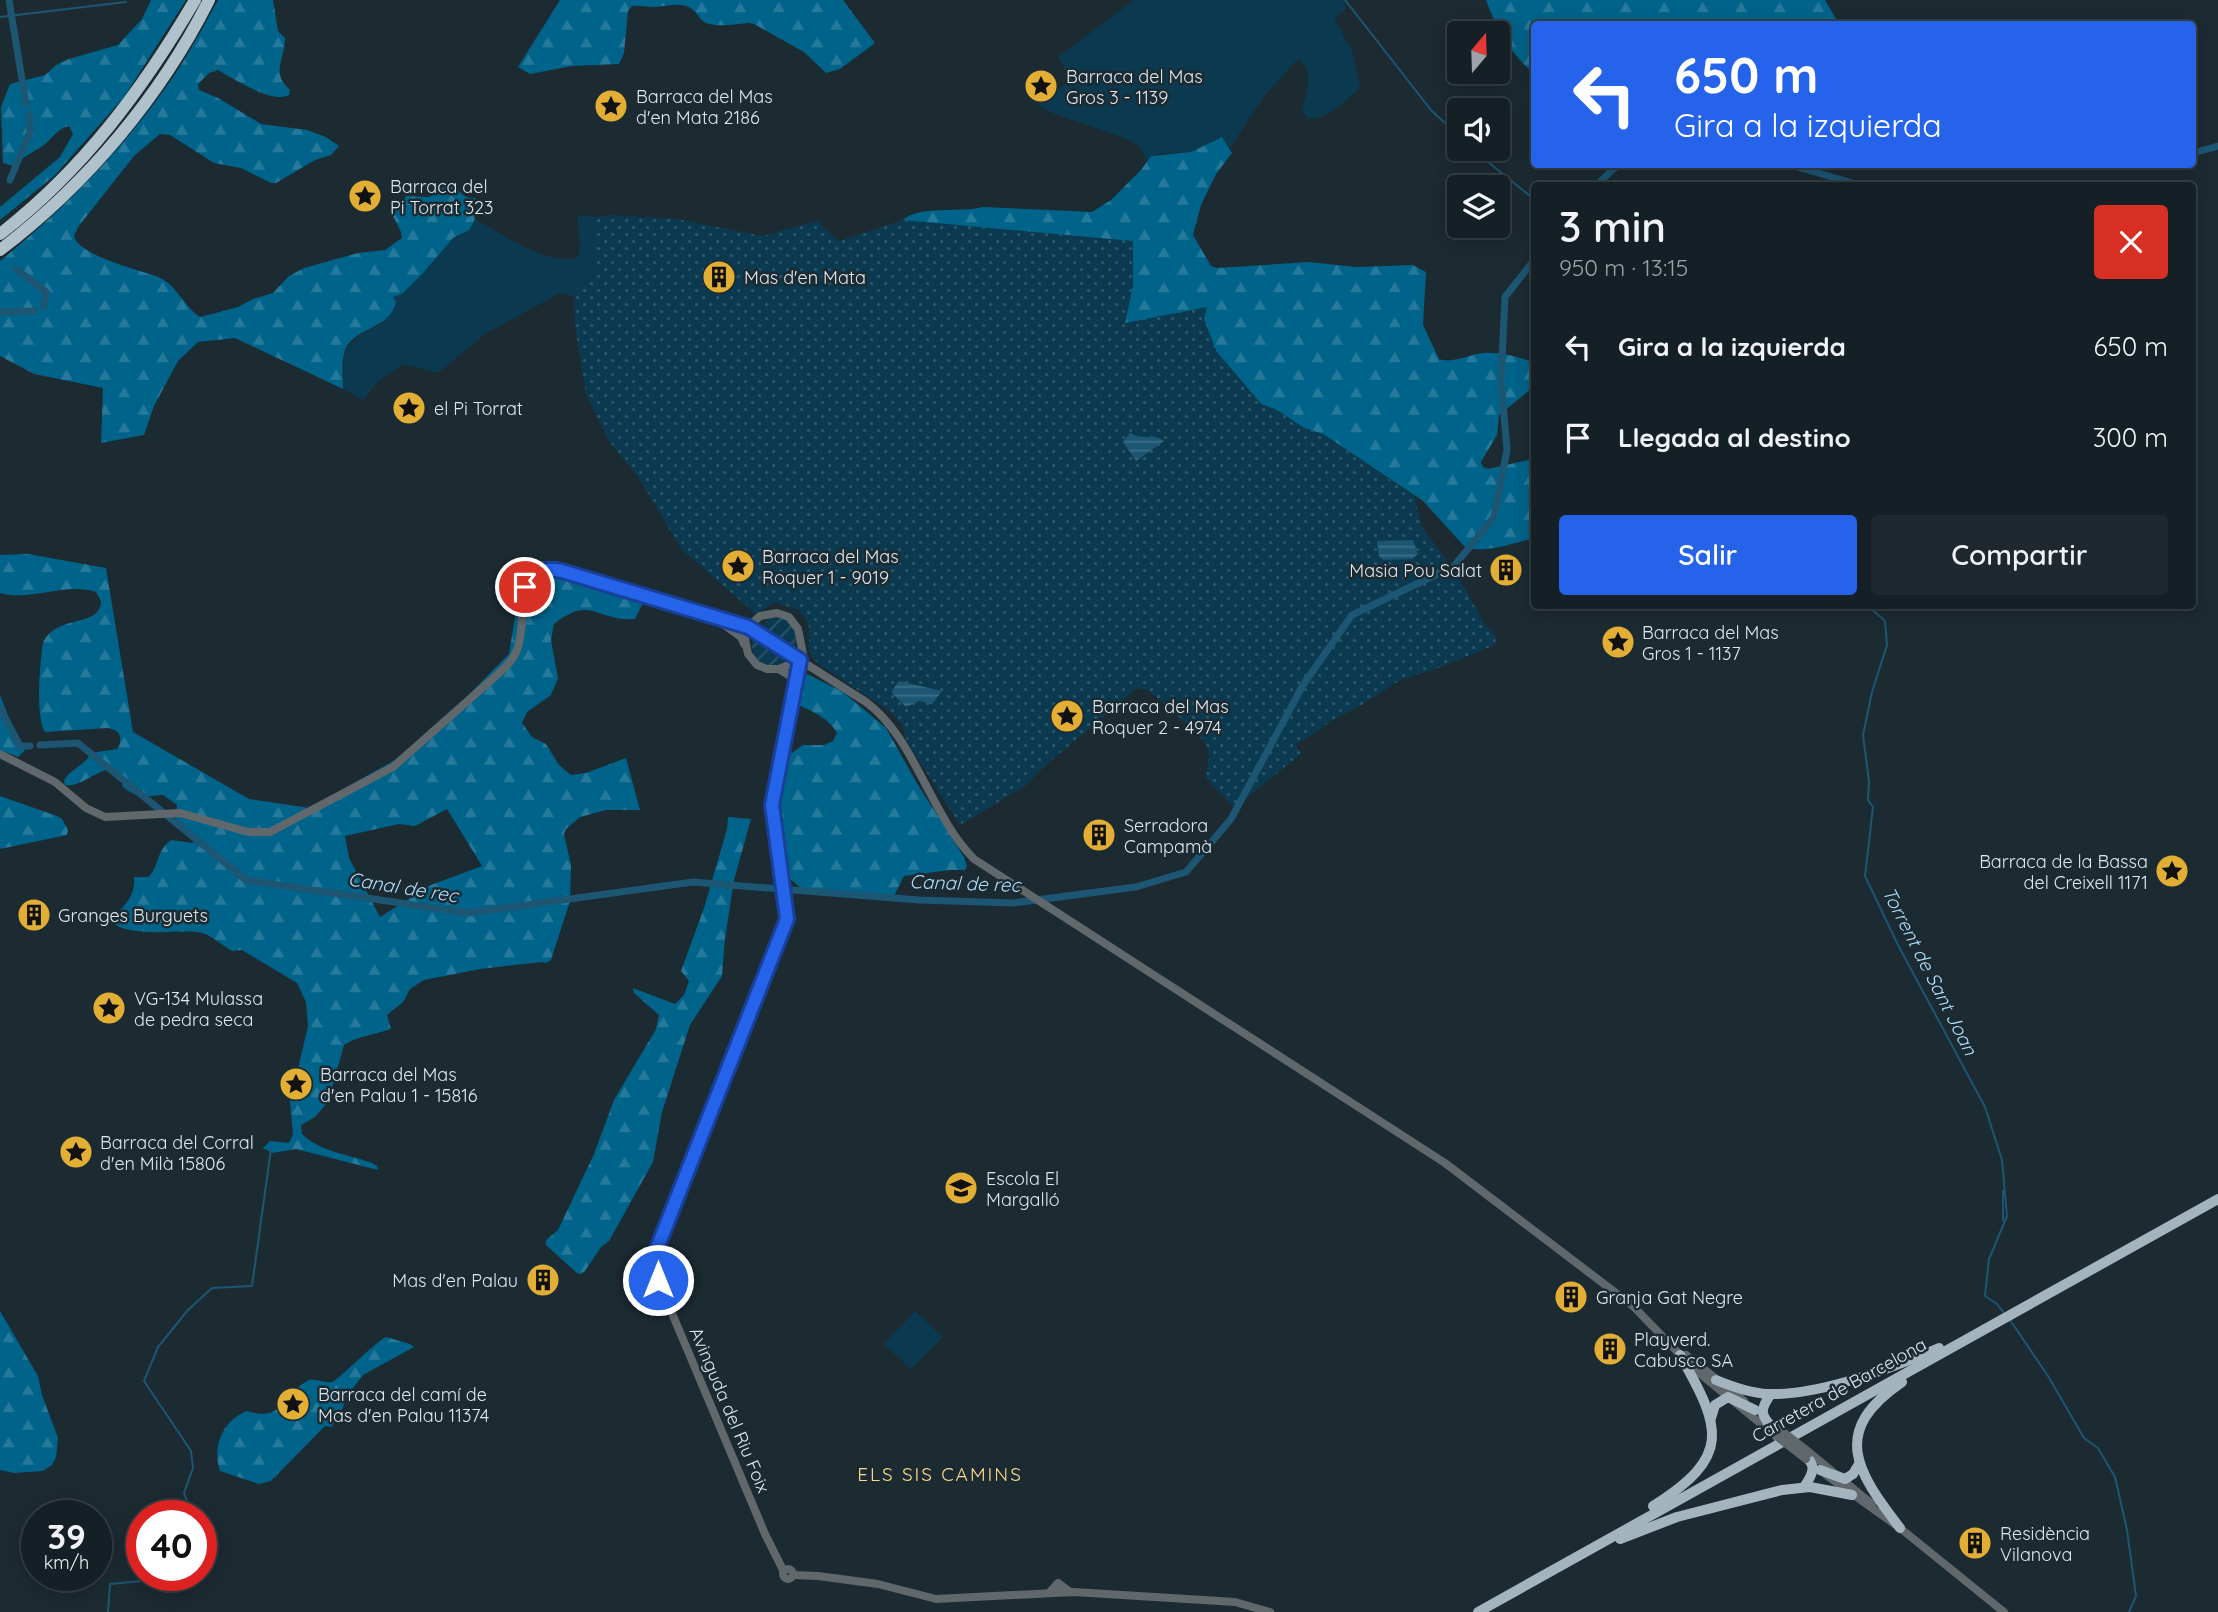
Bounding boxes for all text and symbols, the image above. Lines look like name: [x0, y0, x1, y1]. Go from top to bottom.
north arrow: [1447, 21, 1510, 84]
map controls: [1447, 21, 1510, 238]
text: 650 m: [1674, 44, 1818, 105]
icon: left: [1559, 49, 1650, 140]
place label: Barraca del Mas Gros 3 - 1139: [1066, 65, 1203, 109]
place icon: Barraca del Mas Gros 3 - 1139: [1022, 67, 1060, 105]
place label: Barraca del Mas d'en Mata 2186: [636, 85, 773, 129]
place icon: Barraca del Mas d'en Mata 2186: [592, 87, 630, 125]
button: sound: [1447, 98, 1510, 161]
text: Gira a la izquierda: [1674, 105, 1942, 145]
place label: Barraca del Pi Torrat 323: [390, 175, 493, 219]
button: layers: [1447, 175, 1510, 238]
place icon: Barraca del Pi Torrat 323: [346, 177, 384, 215]
text: 3 min: [1559, 200, 1666, 253]
button: close: [2094, 205, 2168, 279]
text: 950 m · 13:15: [1559, 253, 1688, 282]
building icon: Mas d'en Mata: [700, 258, 738, 296]
place label: Mas d'en Mata: [744, 266, 866, 289]
icon: left: [1559, 328, 1597, 366]
text: Gira a la izquierda: [1618, 330, 1846, 363]
text: 650 m: [2094, 330, 2168, 363]
place icon: el Pi Torrat: [390, 389, 428, 427]
place label: el Pi Torrat: [434, 397, 523, 420]
icon: arrive: [1559, 419, 1597, 457]
text: Llegada al destino: [1618, 421, 1851, 454]
text: 300 m: [2093, 421, 2168, 454]
button: Salir: [1559, 515, 1857, 595]
button: Compartir: [1871, 515, 2168, 595]
place label: Barraca del Mas Roquer 1 - 9019: [762, 545, 899, 589]
place icon: Barraca del Mas Roquer 1 - 9019: [719, 547, 757, 585]
building icon: Masia Pou Salat: [1487, 551, 1525, 589]
pin: [495, 557, 555, 617]
place label: Masia Pou Salat: [1349, 559, 1482, 582]
icon: arrive: [506, 568, 544, 606]
place label: Barraca del Mas Gros 1 - 1137: [1642, 621, 1779, 665]
place icon: Barraca del Mas Gros 1 - 1137: [1599, 623, 1637, 661]
place label: Barraca del Mas Roquer 2 - 4974: [1092, 695, 1229, 739]
place icon: Barraca del Mas Roquer 2 - 4974: [1048, 697, 1086, 735]
place label: Serradora Campamà: [1124, 814, 1212, 858]
building icon: Serradora Campamà: [1080, 816, 1118, 854]
place label: Barraca de la Bassa del Creixell 1171: [1979, 850, 2148, 894]
place icon: Barraca de la Bassa del Creixell 1171: [2153, 852, 2191, 890]
water label: Canal de rec: [346, 866, 462, 908]
water label: Canal de rec: [909, 869, 1023, 897]
water label: Torrent de Sant Joan: [1877, 883, 1983, 1060]
building icon: Granges Burguets: [15, 896, 53, 934]
place label: Granges Burguets: [58, 904, 208, 927]
place label: VG-134 Mulassa de pedra seca: [134, 987, 263, 1031]
place icon: VG-134 Mulassa de pedra seca: [90, 989, 128, 1027]
place label: Barraca del Mas d'en Palau 1 - 15816: [320, 1063, 478, 1107]
place icon: Barraca del Mas d'en Palau 1 - 15816: [277, 1065, 315, 1103]
place label: Barraca del Corral d'en Milà 15806: [100, 1131, 254, 1175]
place icon: Barraca del Corral d'en Milà 15806: [57, 1133, 95, 1171]
place label: Escola El Margalló: [986, 1167, 1060, 1211]
school or university icon: Escola El Margalló: [942, 1169, 980, 1207]
position arrow: [621, 1243, 695, 1317]
building icon: Mas d'en Palau: [524, 1261, 562, 1299]
place label: Mas d'en Palau: [392, 1269, 518, 1292]
building icon: Granja Gat Negre: [1552, 1278, 1590, 1316]
place label: Granja Gat Negre: [1596, 1286, 1743, 1309]
street label: Avinguda del Riu Foix: [685, 1324, 775, 1496]
place label: Playverd. Cabusco SA: [1634, 1328, 1733, 1372]
building icon: Playverd. Cabusco SA: [1591, 1330, 1629, 1368]
street label: Carretera de Barcelona: [1748, 1332, 1930, 1448]
place label: Barraca del camí de Mas d'en Palau 11374: [318, 1383, 489, 1427]
place icon: Barraca del camí de Mas d'en Palau 11374: [274, 1385, 312, 1423]
district label: ELS SIS CAMINS: [857, 1462, 1023, 1486]
speed limit sign: 40: [126, 1500, 217, 1591]
text: 39: [47, 1514, 86, 1558]
place label: Residència Vilanova: [2000, 1522, 2090, 1566]
building icon: Residència Vilanova: [1956, 1524, 1994, 1562]
text: km/h: [44, 1551, 89, 1574]

